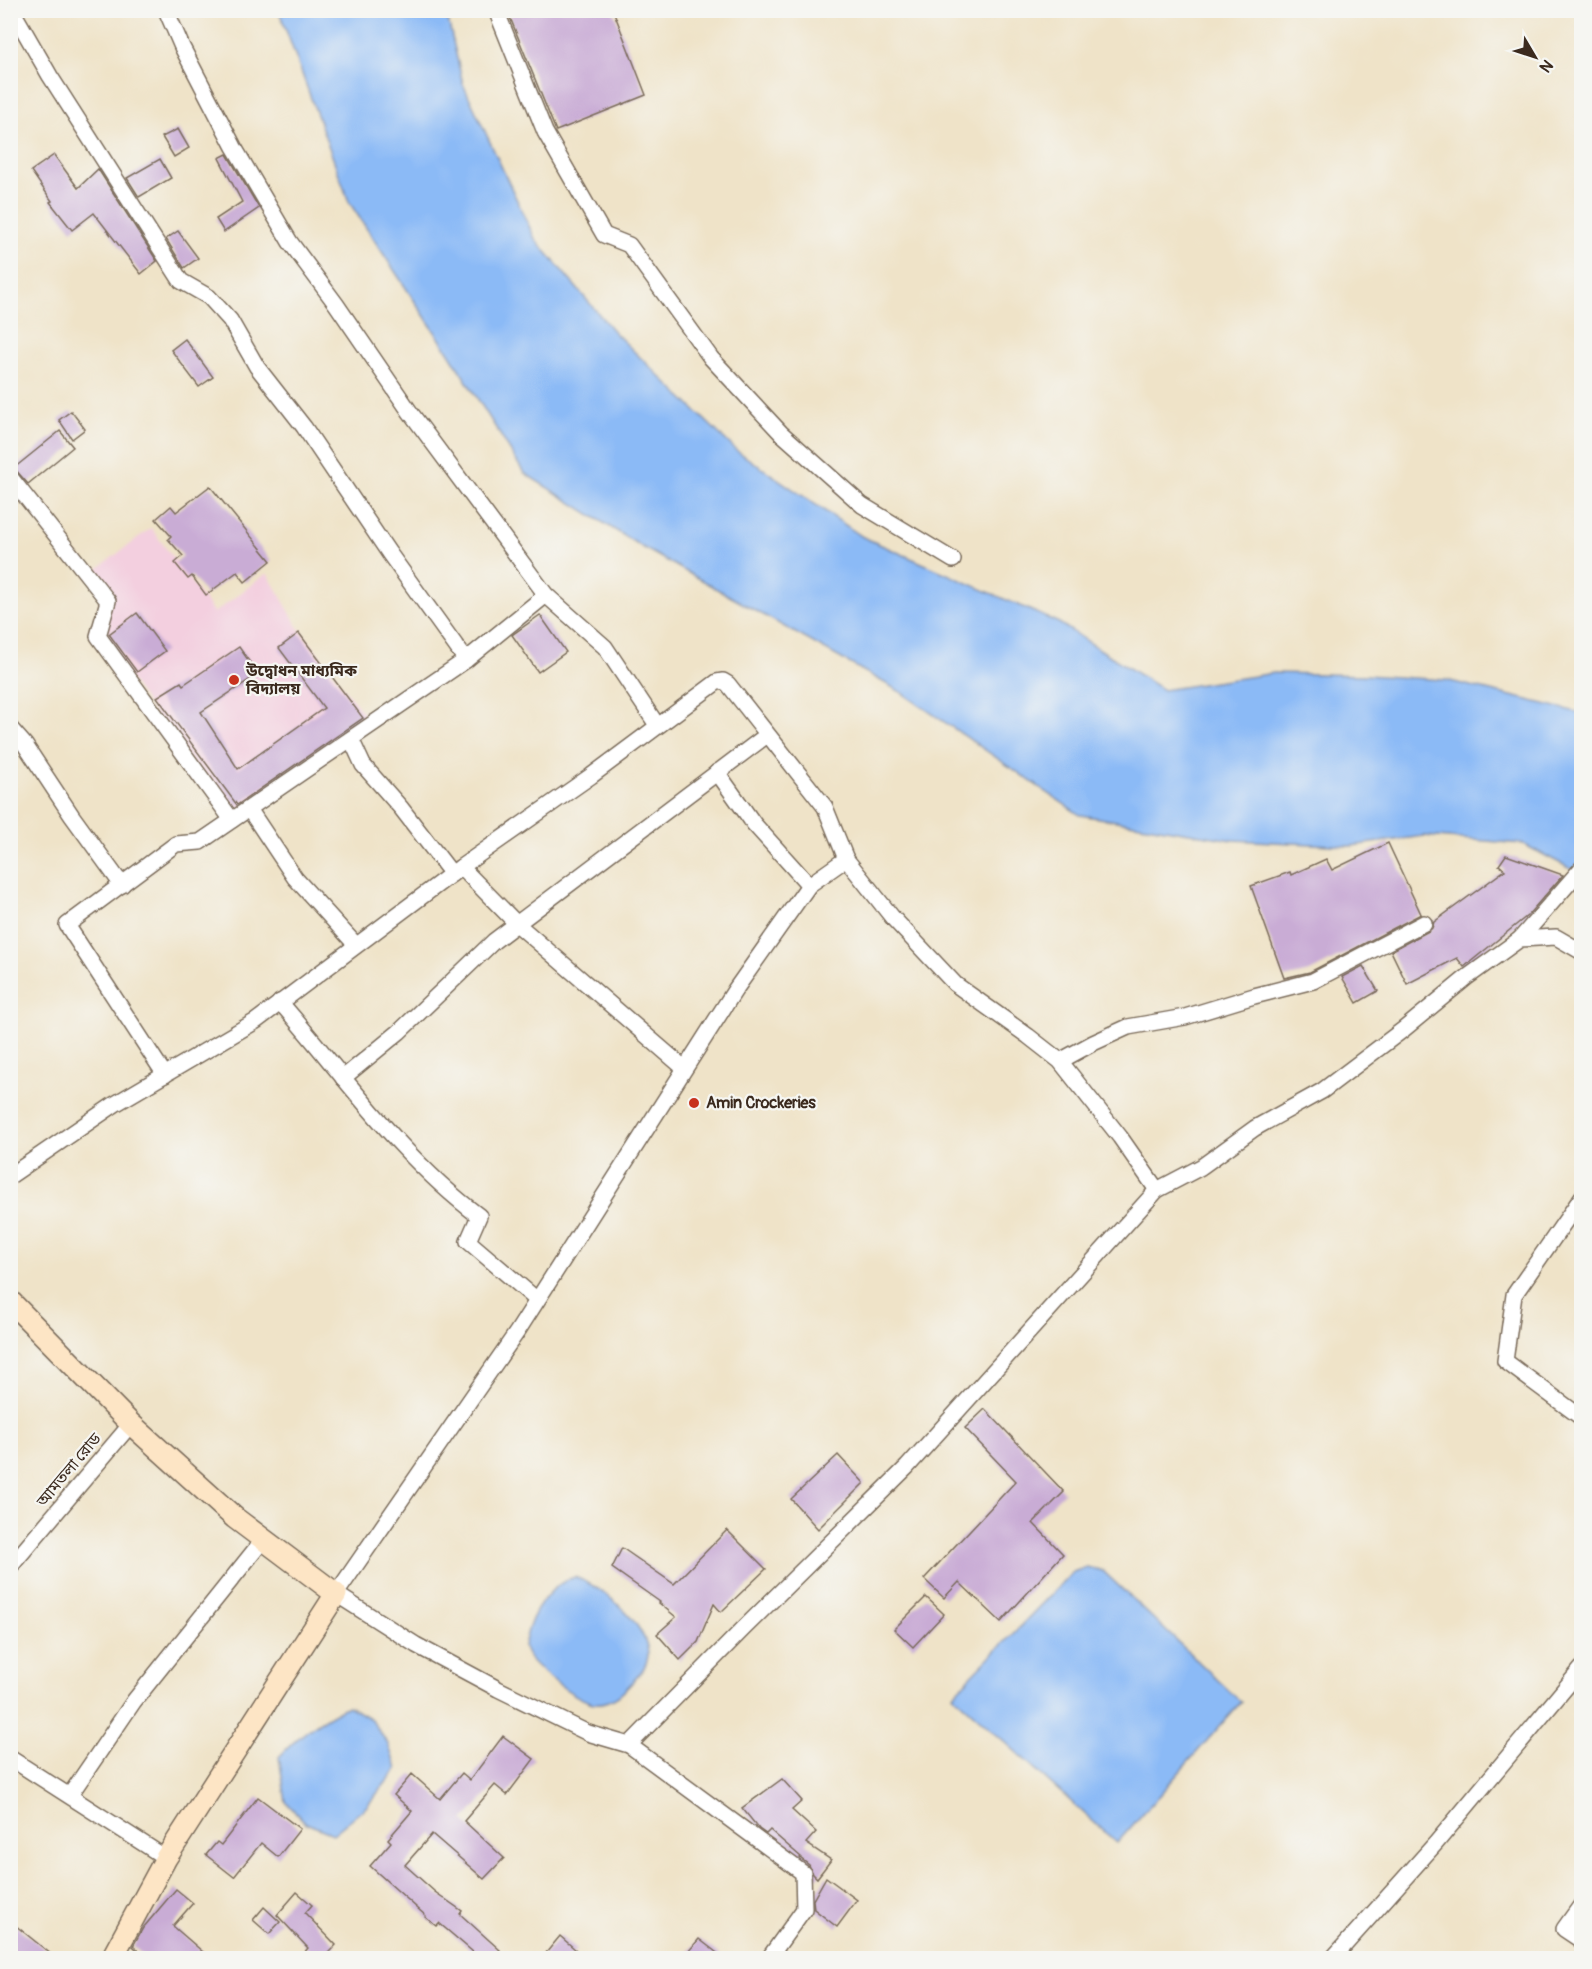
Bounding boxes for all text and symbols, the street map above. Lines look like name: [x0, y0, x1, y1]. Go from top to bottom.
north arrow: [1505, 27, 1565, 87]
text: N: [1535, 55, 1557, 76]
place label: উদ্বোধন মাধ্যমিক বিদ্যালয়: [245, 661, 358, 699]
marker: উদ্বোধন মাধ্যমিক বিদ্যালয়: [227, 673, 241, 687]
place label: Amin Crockeries: [706, 1093, 816, 1113]
marker: Amin Crockeries: [687, 1096, 701, 1110]
street label: আমতলা রোড: [32, 1429, 106, 1512]

